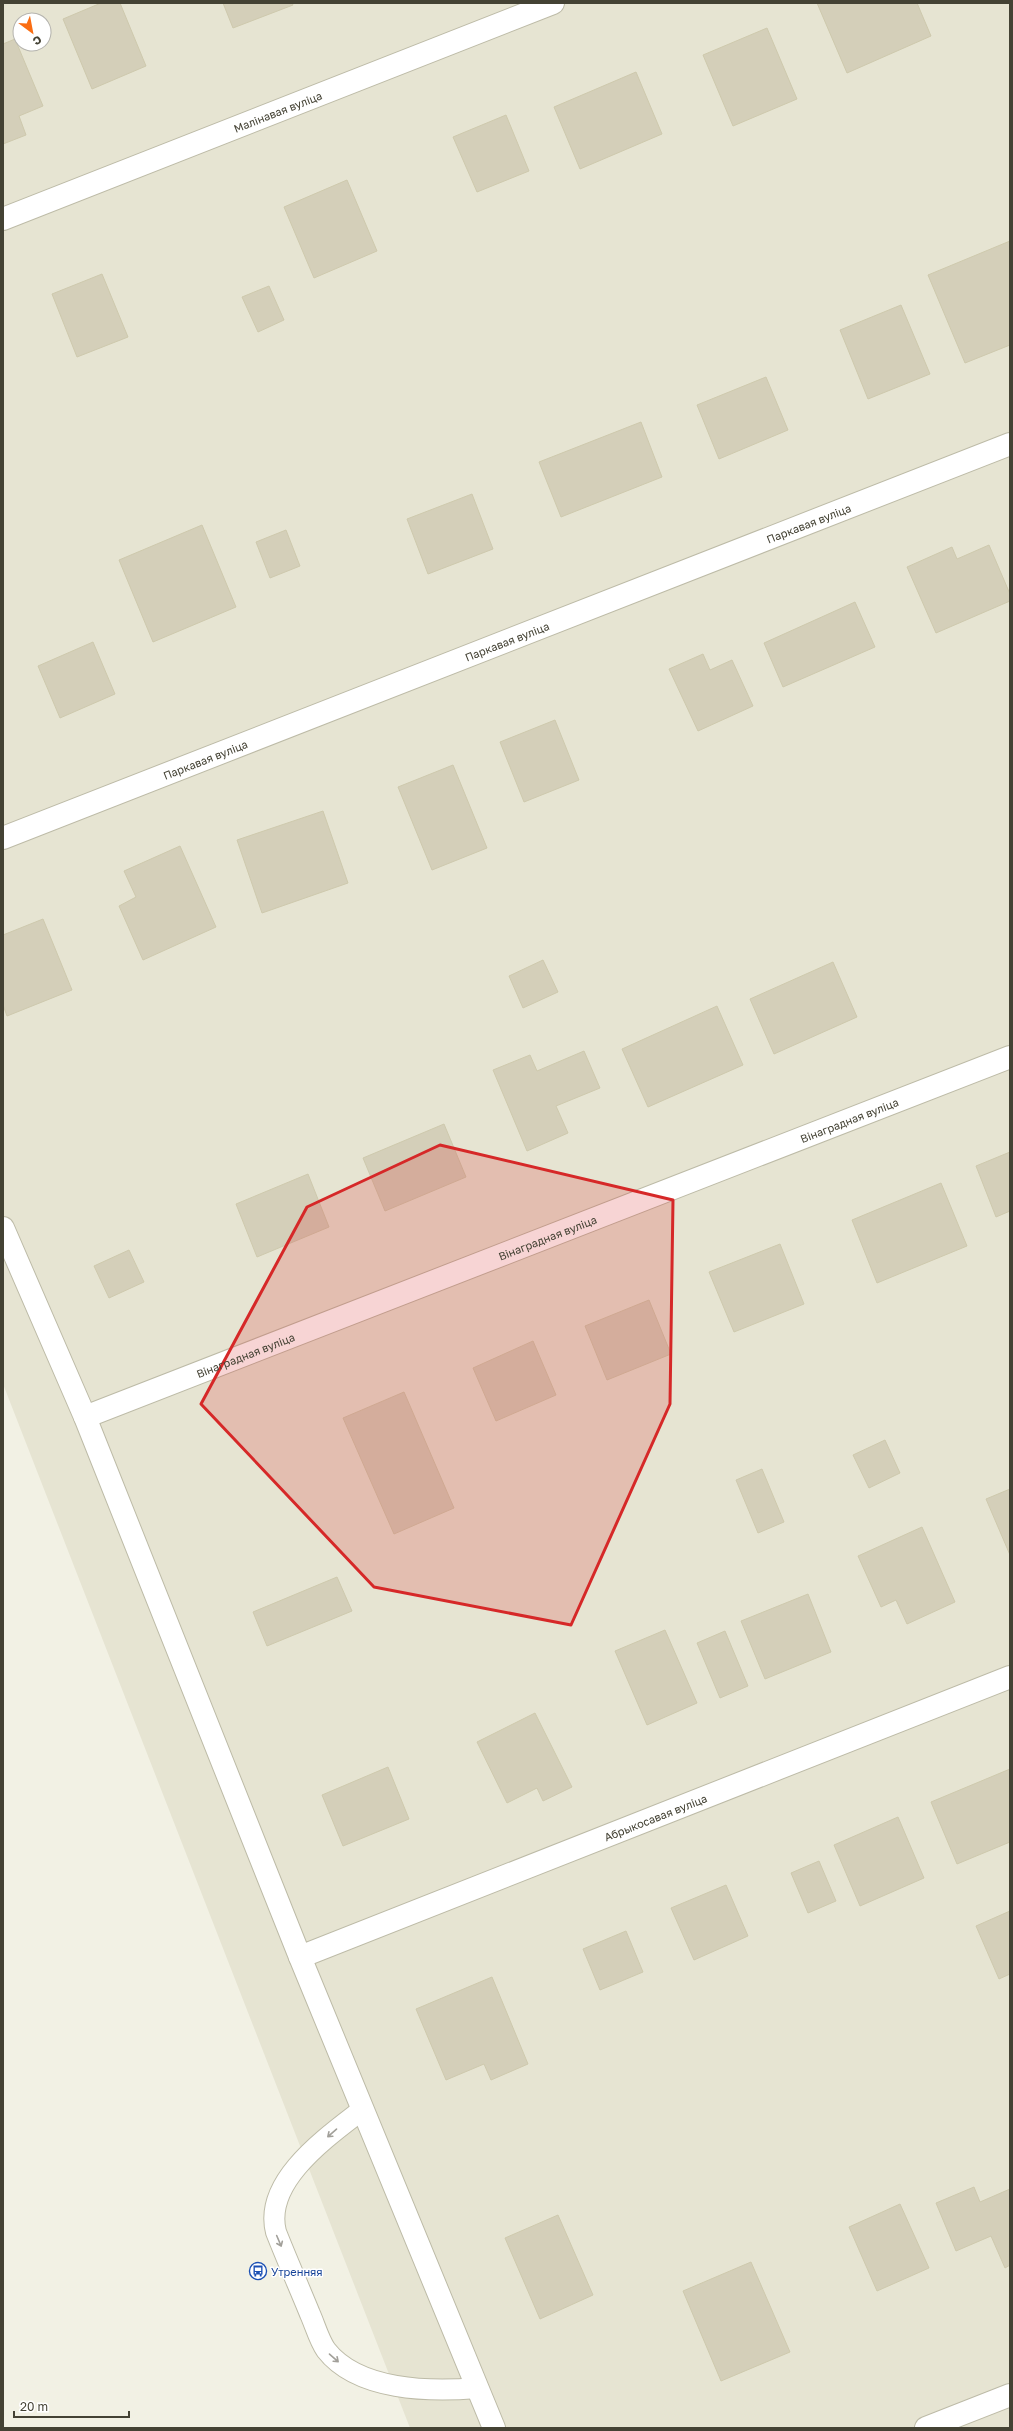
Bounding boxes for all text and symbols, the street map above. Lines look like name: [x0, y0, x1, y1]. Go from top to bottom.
north arrow: [12, 12, 52, 52]
text: С: [31, 33, 44, 49]
street label: Малінавая вуліца: [231, 88, 324, 134]
street label: Паркавая вуліца: [764, 500, 853, 545]
street label: Паркавая вуліца: [463, 618, 551, 663]
street label: Паркавая вуліца: [161, 737, 249, 781]
street label: Вінаградная вуліца: [798, 1095, 900, 1145]
street label: Вінаградная вуліца: [496, 1212, 598, 1262]
street label: Вінаградная вуліца: [194, 1330, 296, 1380]
street label: Абрыкосавая вуліца: [602, 1791, 709, 1843]
one-way arrow: [327, 2129, 337, 2138]
one-way arrow: [276, 2235, 284, 2247]
bus stop icon: Утренняя: [248, 2261, 268, 2281]
place label: Утренняя: [271, 2265, 323, 2278]
one-way arrow: [329, 2353, 340, 2362]
scale bar: [14, 2393, 129, 2419]
text: 20 m: [20, 2399, 48, 2414]

